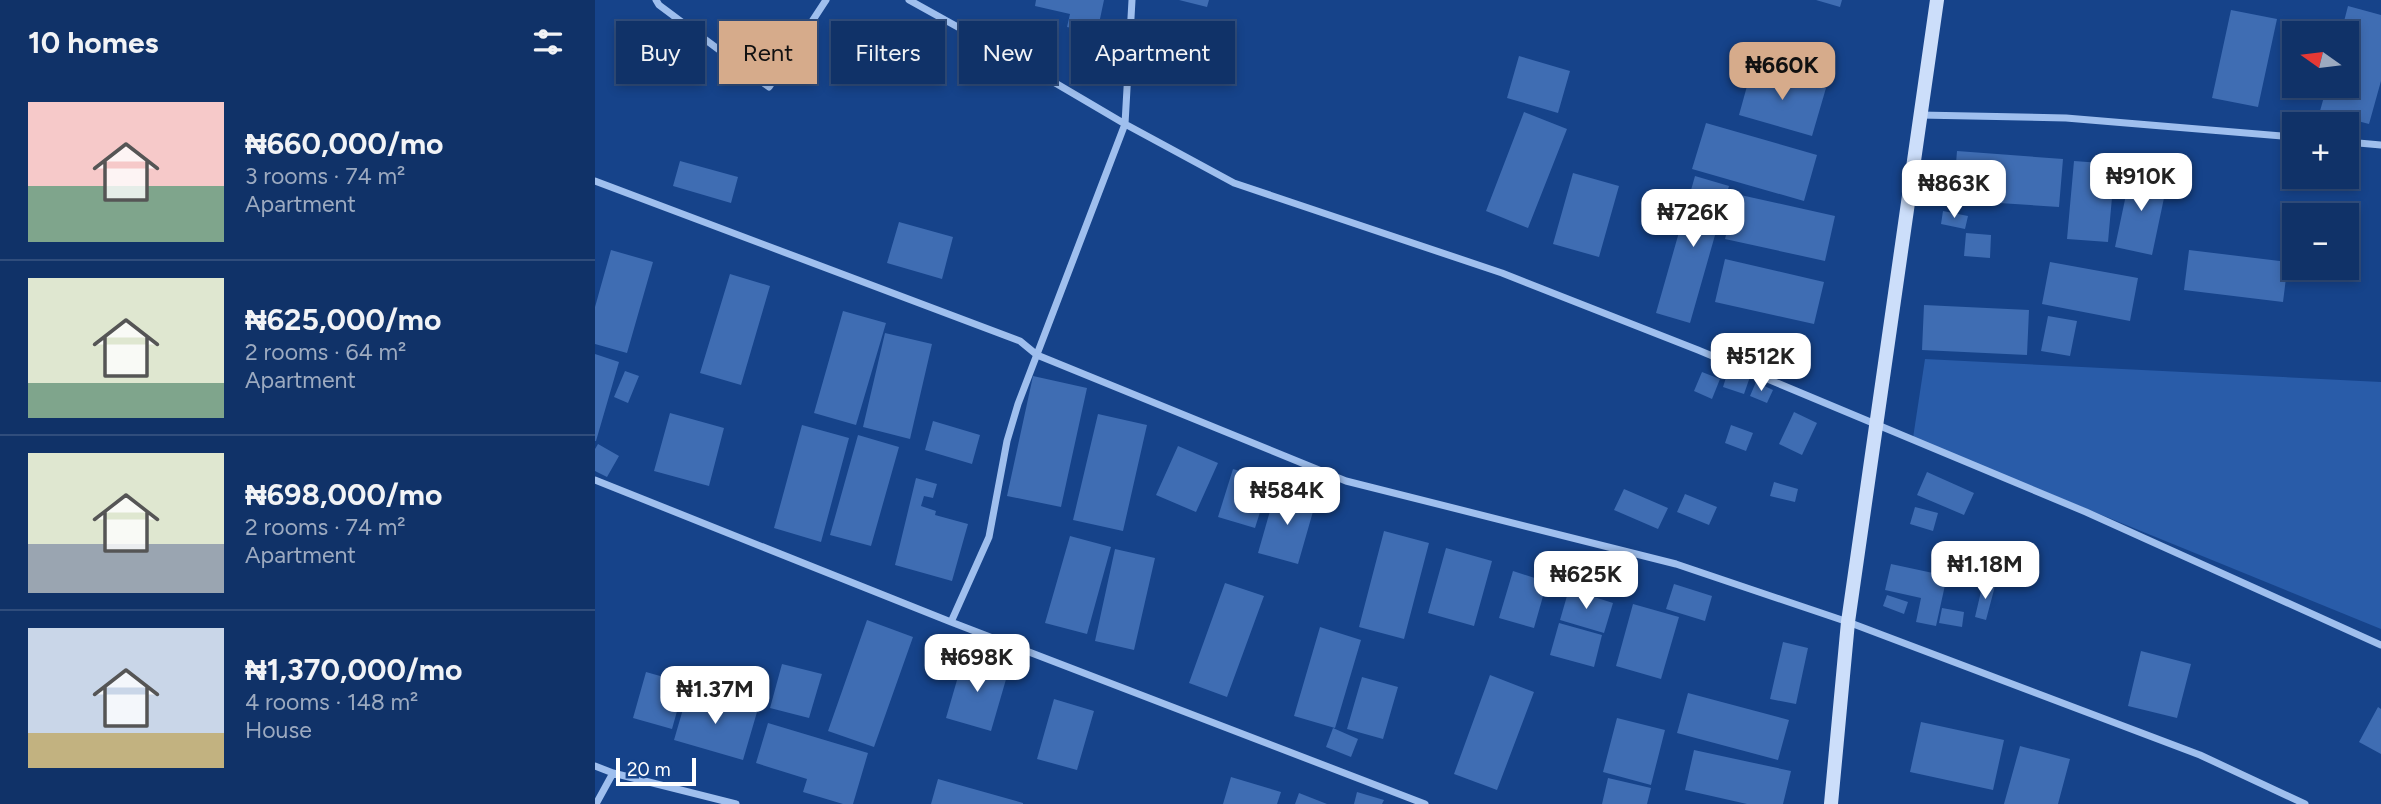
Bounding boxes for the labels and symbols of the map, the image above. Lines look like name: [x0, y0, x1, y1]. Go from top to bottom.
north arrow: [2282, 21, 2359, 98]
pin: ₦660K: [1733, 42, 1831, 102]
pin: ₦910K: [2092, 154, 2190, 213]
pin: ₦863K: [1905, 160, 2003, 220]
pin: ₦726K: [1644, 190, 1742, 249]
pin: ₦512K: [1712, 334, 1810, 393]
pin: ₦584K: [1238, 468, 1336, 527]
pin: ₦1.18M: [1928, 542, 2042, 601]
pin: ₦625K: [1537, 552, 1635, 611]
pin: ₦698K: [928, 634, 1026, 694]
pin: ₦1.37M: [658, 666, 772, 726]
scale bar: [616, 755, 697, 787]

